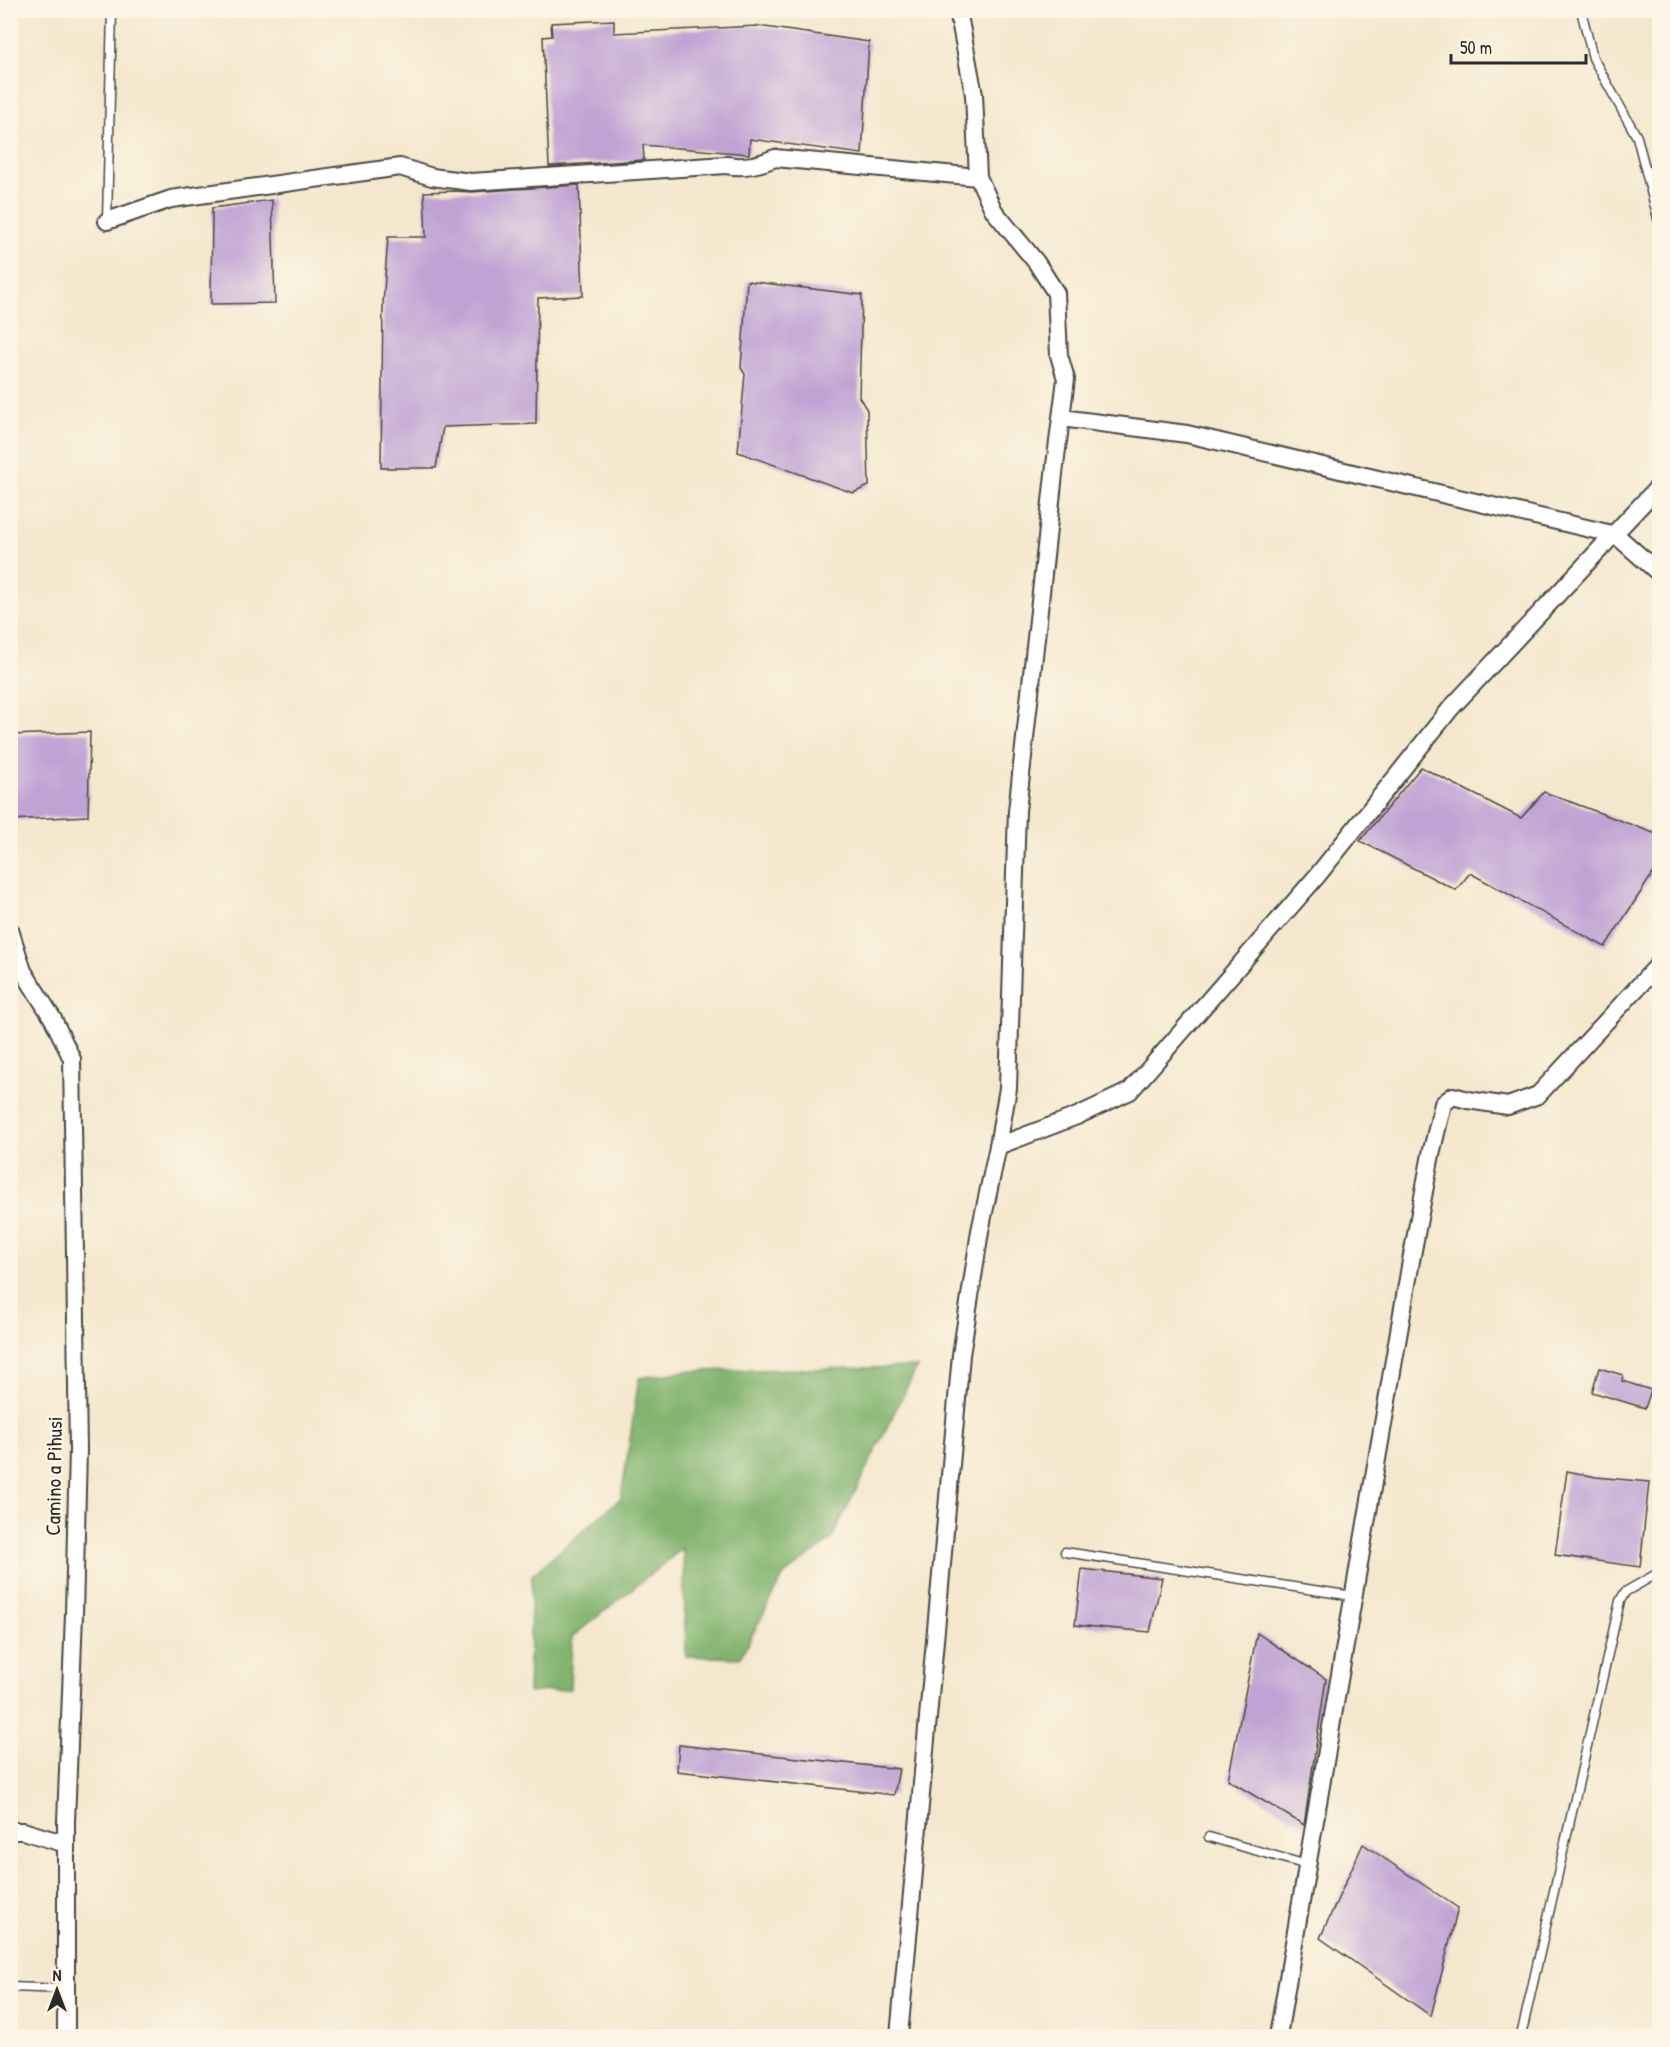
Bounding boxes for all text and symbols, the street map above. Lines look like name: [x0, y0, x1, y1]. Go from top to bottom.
scale bar: [1451, 27, 1586, 65]
text: 50 m: [1460, 35, 1492, 60]
street label: Camino a Pihusi: [38, 1416, 69, 1536]
north arrow: [27, 1960, 87, 2020]
text: N: [53, 1964, 62, 1986]

